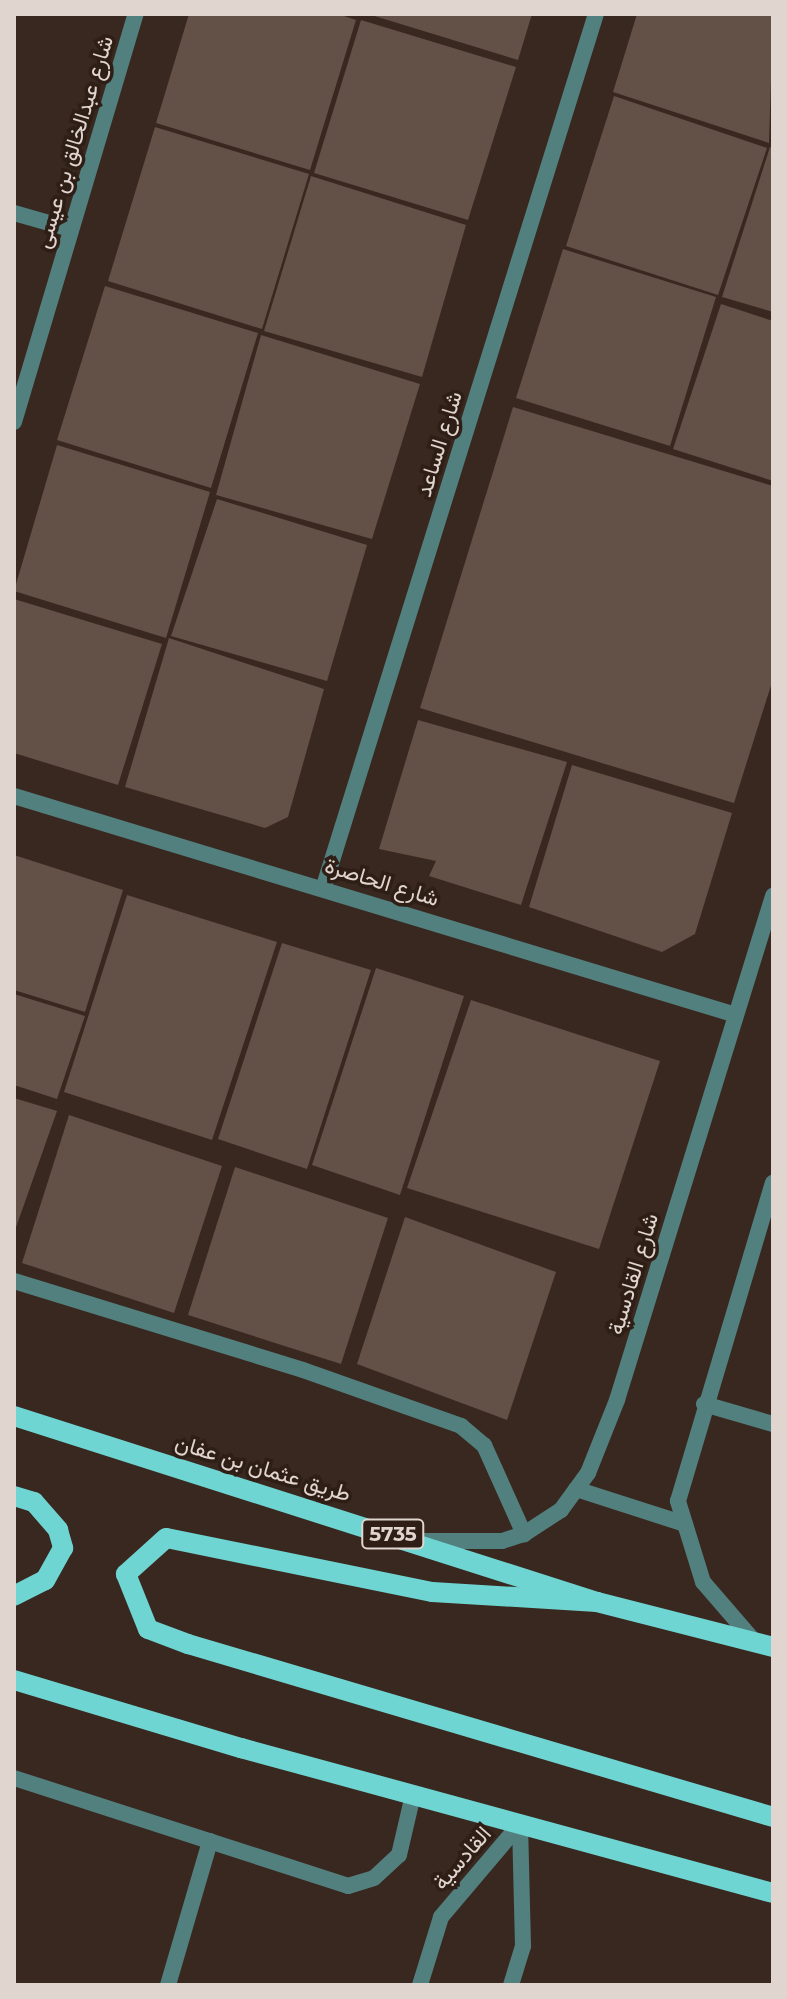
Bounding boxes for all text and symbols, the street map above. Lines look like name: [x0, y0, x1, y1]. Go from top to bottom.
street label: شارع عبدالخالق بن عيسى: [29, 33, 119, 251]
street label: شارع الساعد: [410, 388, 468, 500]
street label: شارع الحاصرة: [322, 852, 442, 912]
street label: شارع القادسية: [602, 1210, 664, 1338]
street label: طريق عثمان بن عفان: [172, 1429, 354, 1507]
road number: 5735: [361, 1518, 425, 1550]
street label: القادسية: [427, 1821, 497, 1895]

